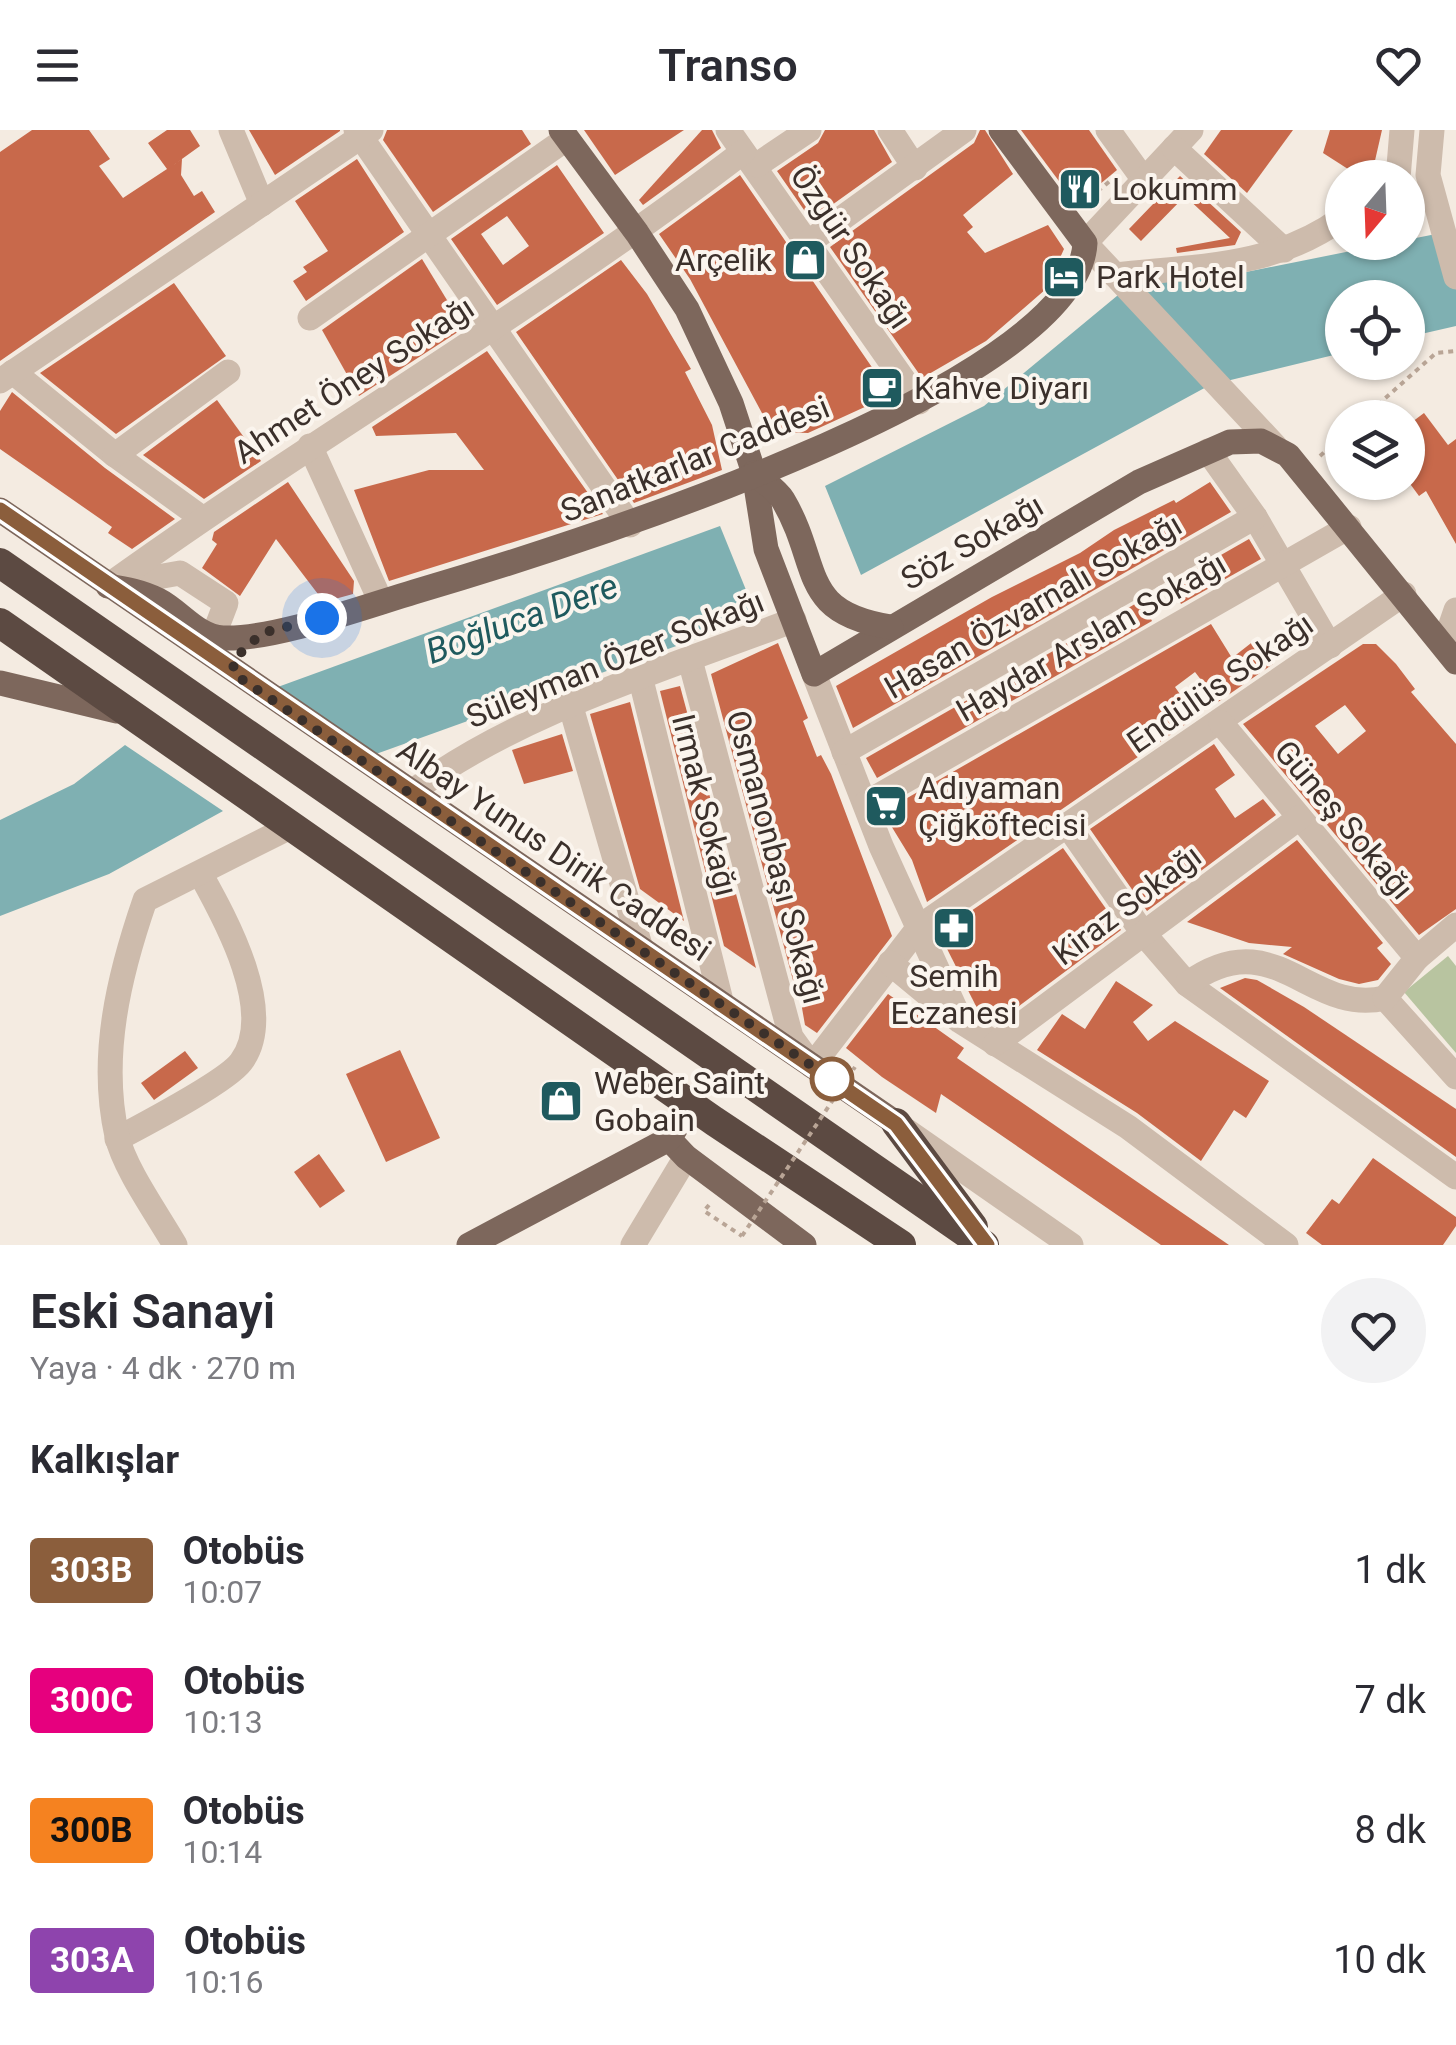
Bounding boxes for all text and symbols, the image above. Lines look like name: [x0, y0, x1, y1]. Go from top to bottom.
icon: menu: [30, 38, 85, 93]
icon: heart: [1371, 38, 1426, 93]
text: Transo: [658, 39, 798, 92]
street label: Özgür Sokağı: [782, 158, 920, 336]
north arrow: [1325, 160, 1425, 260]
map controls: [1325, 160, 1425, 500]
restaurant icon: Lokumm: [1057, 166, 1103, 212]
place label: Lokumm: [1112, 170, 1237, 208]
shop icon: Arçelik: [782, 237, 828, 283]
place label: Arçelik: [675, 241, 773, 279]
hotel icon: Park Hotel: [1041, 254, 1087, 300]
place label: Park Hotel: [1096, 258, 1245, 296]
button: locate: [1325, 280, 1425, 380]
street label: Ahmet Öney Sokağı: [227, 288, 481, 472]
cafe icon: Kahve Diyarı: [859, 365, 905, 411]
place label: Kahve Diyarı: [914, 369, 1089, 407]
street label: Sanatkarlar Caddesi: [555, 388, 835, 530]
button: layers: [1325, 400, 1425, 500]
street label: Söz Sokağı: [894, 486, 1050, 598]
street label: Hasan Özvarnalı Sokağı: [878, 505, 1188, 707]
street label: Haydar Arslan Sokağı: [949, 544, 1233, 730]
water label: Boğluca Dere: [421, 565, 623, 673]
street label: Süleyman Özer Sokağı: [461, 582, 769, 736]
your location: [297, 593, 347, 643]
street label: Endülüs Sokağı: [1120, 605, 1320, 761]
street label: Osmanonbaşı Sokağı: [719, 706, 833, 1008]
street label: Irmak Sokağı: [664, 710, 746, 900]
street label: Albay Yunus Dirik Caddesi: [390, 731, 718, 969]
street label: Güneş Sokağı: [1267, 733, 1421, 907]
place label: Adıyaman Çiğköftecisi: [918, 769, 1086, 844]
supermarket icon: Adıyaman Çiğköftecisi: [863, 783, 909, 829]
street label: Kiraz Sokağı: [1045, 837, 1209, 973]
pharmacy icon: Semih Eczanesi: [931, 905, 977, 951]
place label: Semih Eczanesi: [891, 957, 1017, 1032]
unlabelled marker: [811, 1058, 853, 1100]
place label: Weber Saint Gobain: [594, 1064, 765, 1139]
shop icon: Weber Saint Gobain: [538, 1078, 584, 1124]
button: heart: [1321, 1278, 1426, 1383]
text: Eski Sanayi: [30, 1283, 275, 1340]
text: Yaya · 4 dk · 270 m: [30, 1349, 296, 1387]
text: Kalkışlar: [30, 1438, 179, 1482]
text: Otobüs: [183, 1529, 305, 1573]
text: 1 dk: [1355, 1548, 1426, 1592]
text: 303B: [50, 1550, 133, 1591]
text: 10:07: [183, 1573, 262, 1611]
text: Otobüs: [183, 1659, 305, 1703]
text: 7 dk: [1355, 1678, 1426, 1722]
text: 300C: [50, 1680, 133, 1721]
text: 10:13: [183, 1703, 263, 1741]
text: Otobüs: [183, 1789, 305, 1833]
text: 8 dk: [1355, 1808, 1426, 1852]
text: 300B: [50, 1810, 133, 1851]
text: 10:14: [183, 1833, 262, 1871]
text: Otobüs: [184, 1919, 306, 1963]
text: 10 dk: [1333, 1938, 1426, 1982]
text: 303A: [50, 1940, 134, 1981]
text: 10:16: [184, 1963, 263, 2001]

